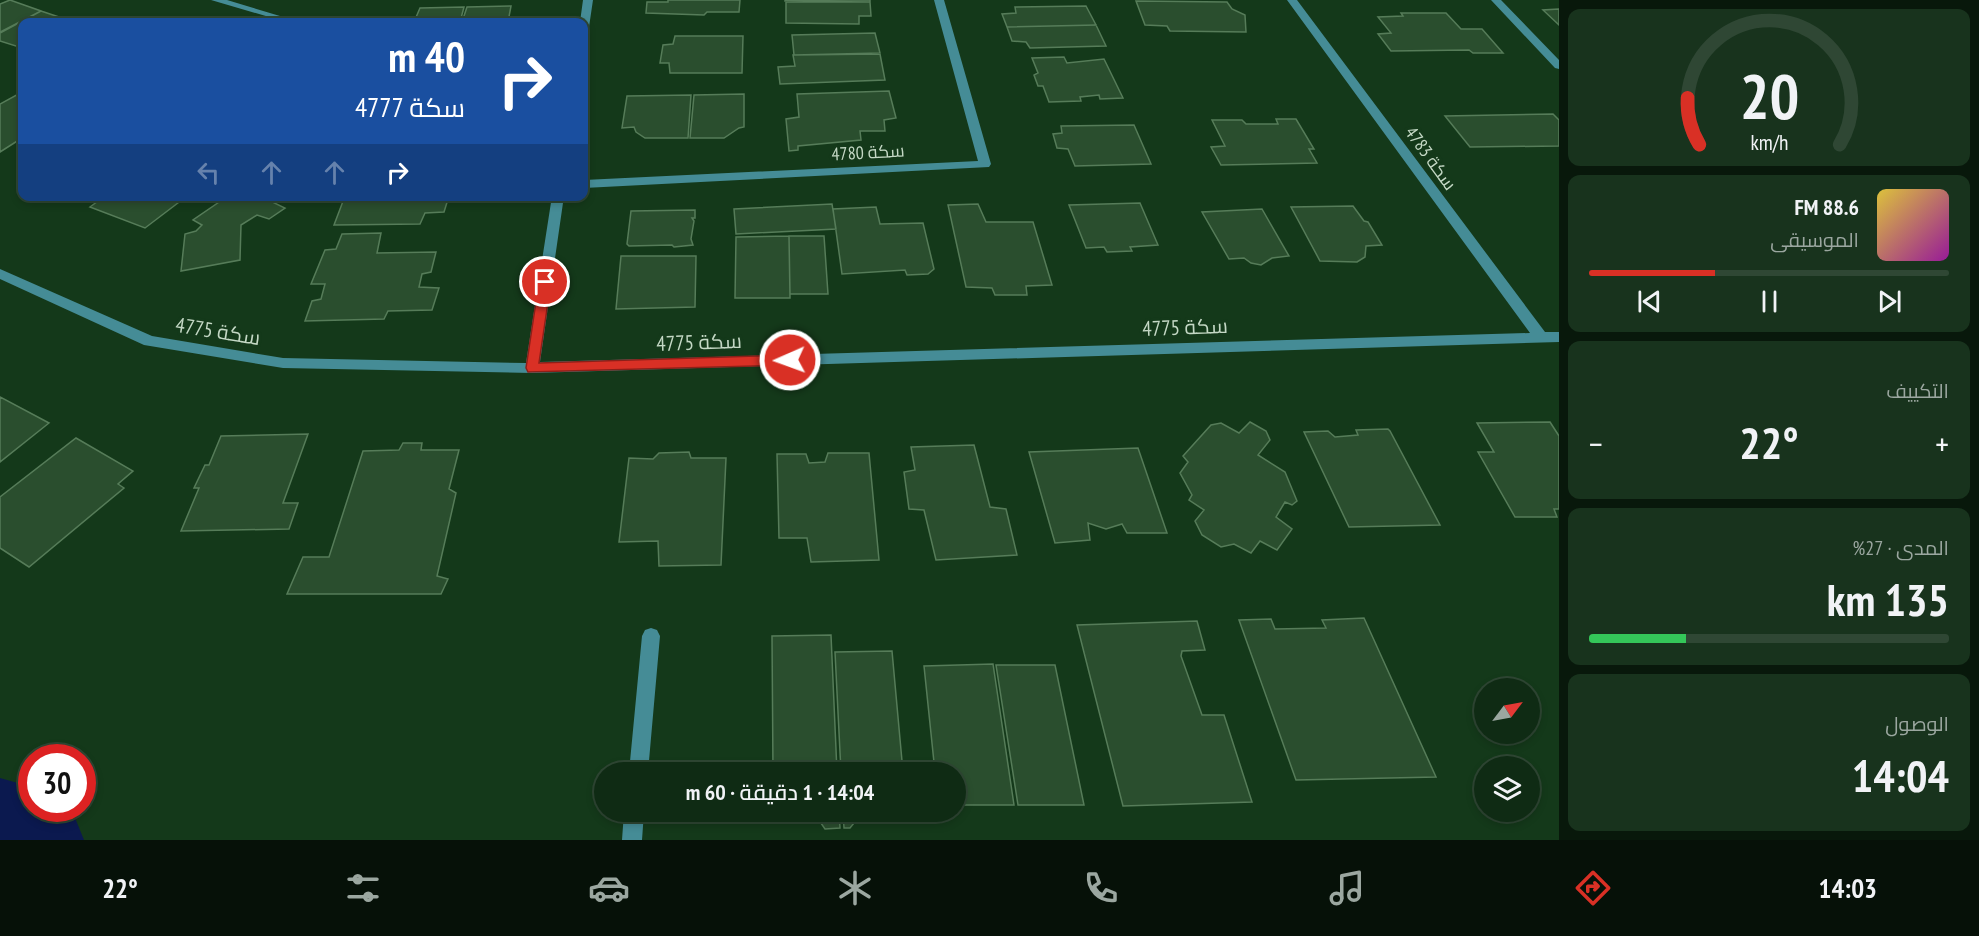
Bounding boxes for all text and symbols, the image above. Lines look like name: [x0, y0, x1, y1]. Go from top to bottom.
text: 40 m: [388, 29, 465, 84]
icon: right: [486, 42, 564, 120]
text: 20: [1739, 55, 1799, 136]
text: سكة 4777: [355, 90, 465, 124]
street label: سكة 4783: [1400, 122, 1462, 194]
text: km/h: [1750, 128, 1788, 156]
street label: سكة 4780: [831, 139, 905, 165]
icon: left: [192, 156, 225, 189]
icon: ahead: [255, 156, 288, 189]
icon: ahead: [318, 156, 351, 189]
icon: right: [381, 156, 414, 189]
text: 88.6 FM: [1794, 193, 1859, 221]
text: الموسيقى: [1770, 227, 1859, 253]
pin: [519, 256, 570, 307]
icon: arrive: [528, 265, 561, 298]
icon: previous: [1633, 285, 1666, 318]
icon: pause: [1753, 285, 1786, 318]
icon: next: [1873, 285, 1906, 318]
street label: سكة 4775: [174, 311, 262, 351]
street label: سكة 4775: [1142, 312, 1228, 342]
street label: سكة 4775: [656, 327, 742, 357]
position arrow: [758, 328, 822, 392]
text: التكييف: [1886, 378, 1949, 404]
text: 22°: [1739, 413, 1799, 471]
text: −: [1589, 422, 1603, 465]
text: +: [1935, 422, 1949, 465]
text: المدى · 27%: [1853, 535, 1949, 561]
text: 135 km: [1827, 570, 1949, 628]
north arrow: [1474, 678, 1540, 744]
map controls: [1474, 678, 1540, 822]
text: الوصول: [1885, 711, 1949, 737]
speed limit sign: 30: [18, 744, 96, 822]
text: 14:04: [1852, 746, 1949, 804]
button: layers: [1474, 756, 1540, 822]
text: 14:04 · 1 دقيقة · 60 m: [686, 778, 874, 806]
icon: filters: [342, 867, 384, 909]
icon: car: [588, 867, 630, 909]
icon: climate: [834, 867, 876, 909]
icon: phone: [1080, 867, 1122, 909]
icon: music: [1326, 867, 1368, 909]
icon: directions: [1572, 867, 1614, 909]
text: 22°: [102, 871, 138, 905]
text: 14:03: [1819, 871, 1877, 905]

